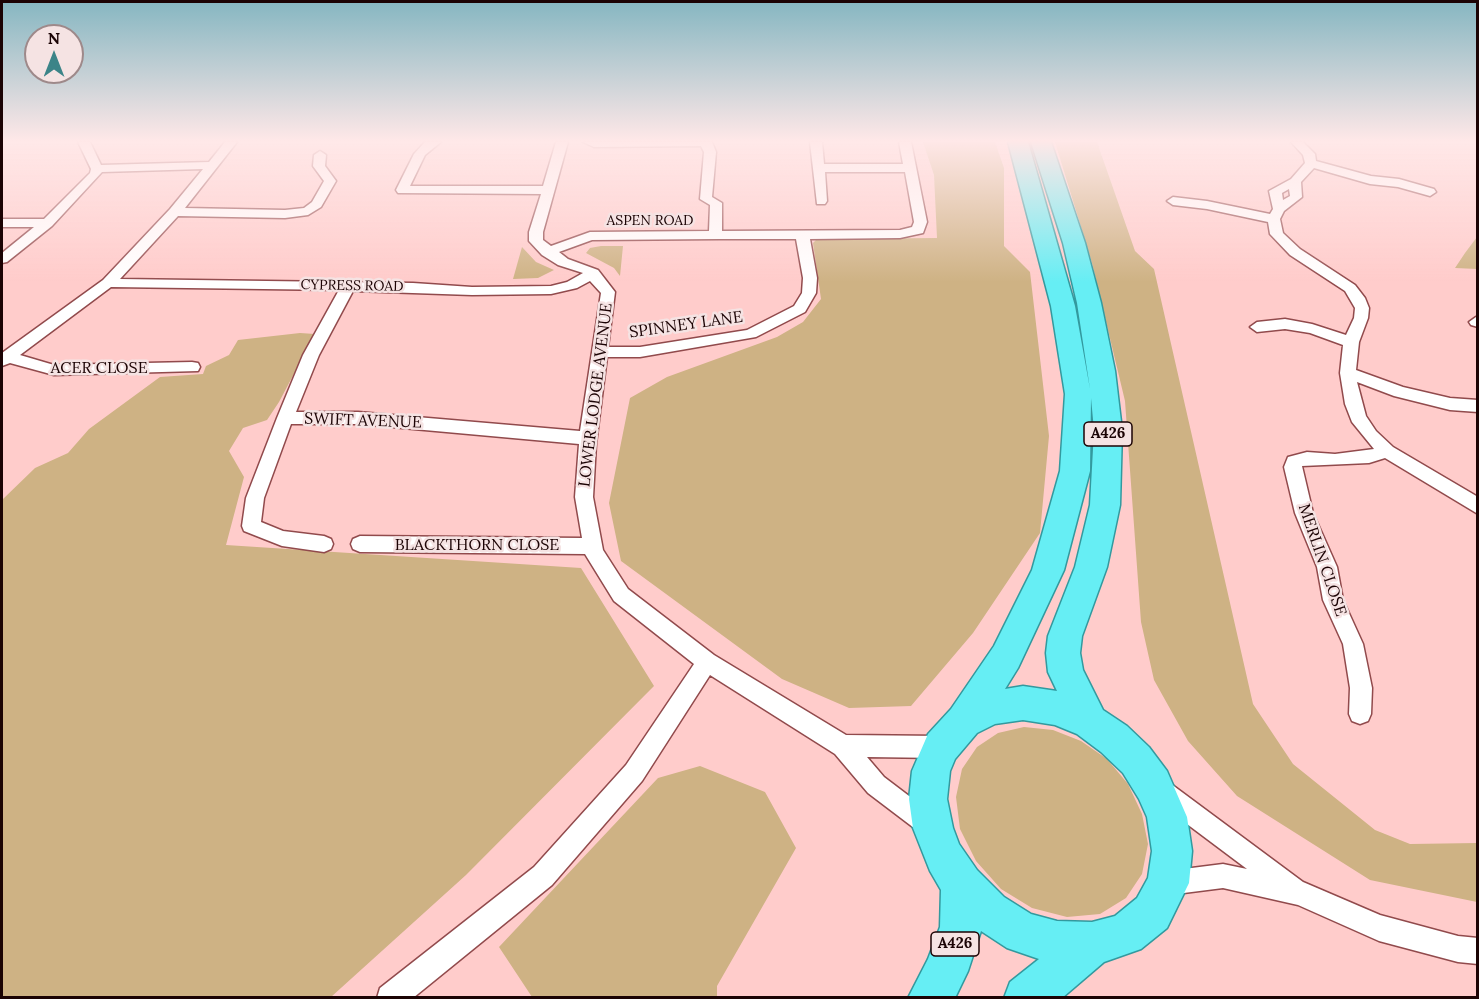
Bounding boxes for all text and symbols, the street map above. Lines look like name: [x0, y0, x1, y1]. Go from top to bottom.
north arrow: [24, 24, 84, 84]
text: N: [48, 28, 60, 48]
street label: ASPEN ROAD: [606, 213, 694, 229]
street label: CYPRESS ROAD: [300, 277, 404, 295]
street label: LOWER LODGE AVENUE: [575, 302, 617, 488]
street label: SPINNEY LANE: [628, 308, 744, 342]
street label: ACER CLOSE: [50, 358, 148, 378]
street label: SWIFT AVENUE: [304, 409, 422, 433]
road number: A426: [1084, 422, 1132, 446]
street label: MERLIN CLOSE: [1294, 501, 1350, 619]
street label: BLACKTHORN CLOSE: [395, 535, 559, 555]
road number: A426: [931, 932, 979, 956]

